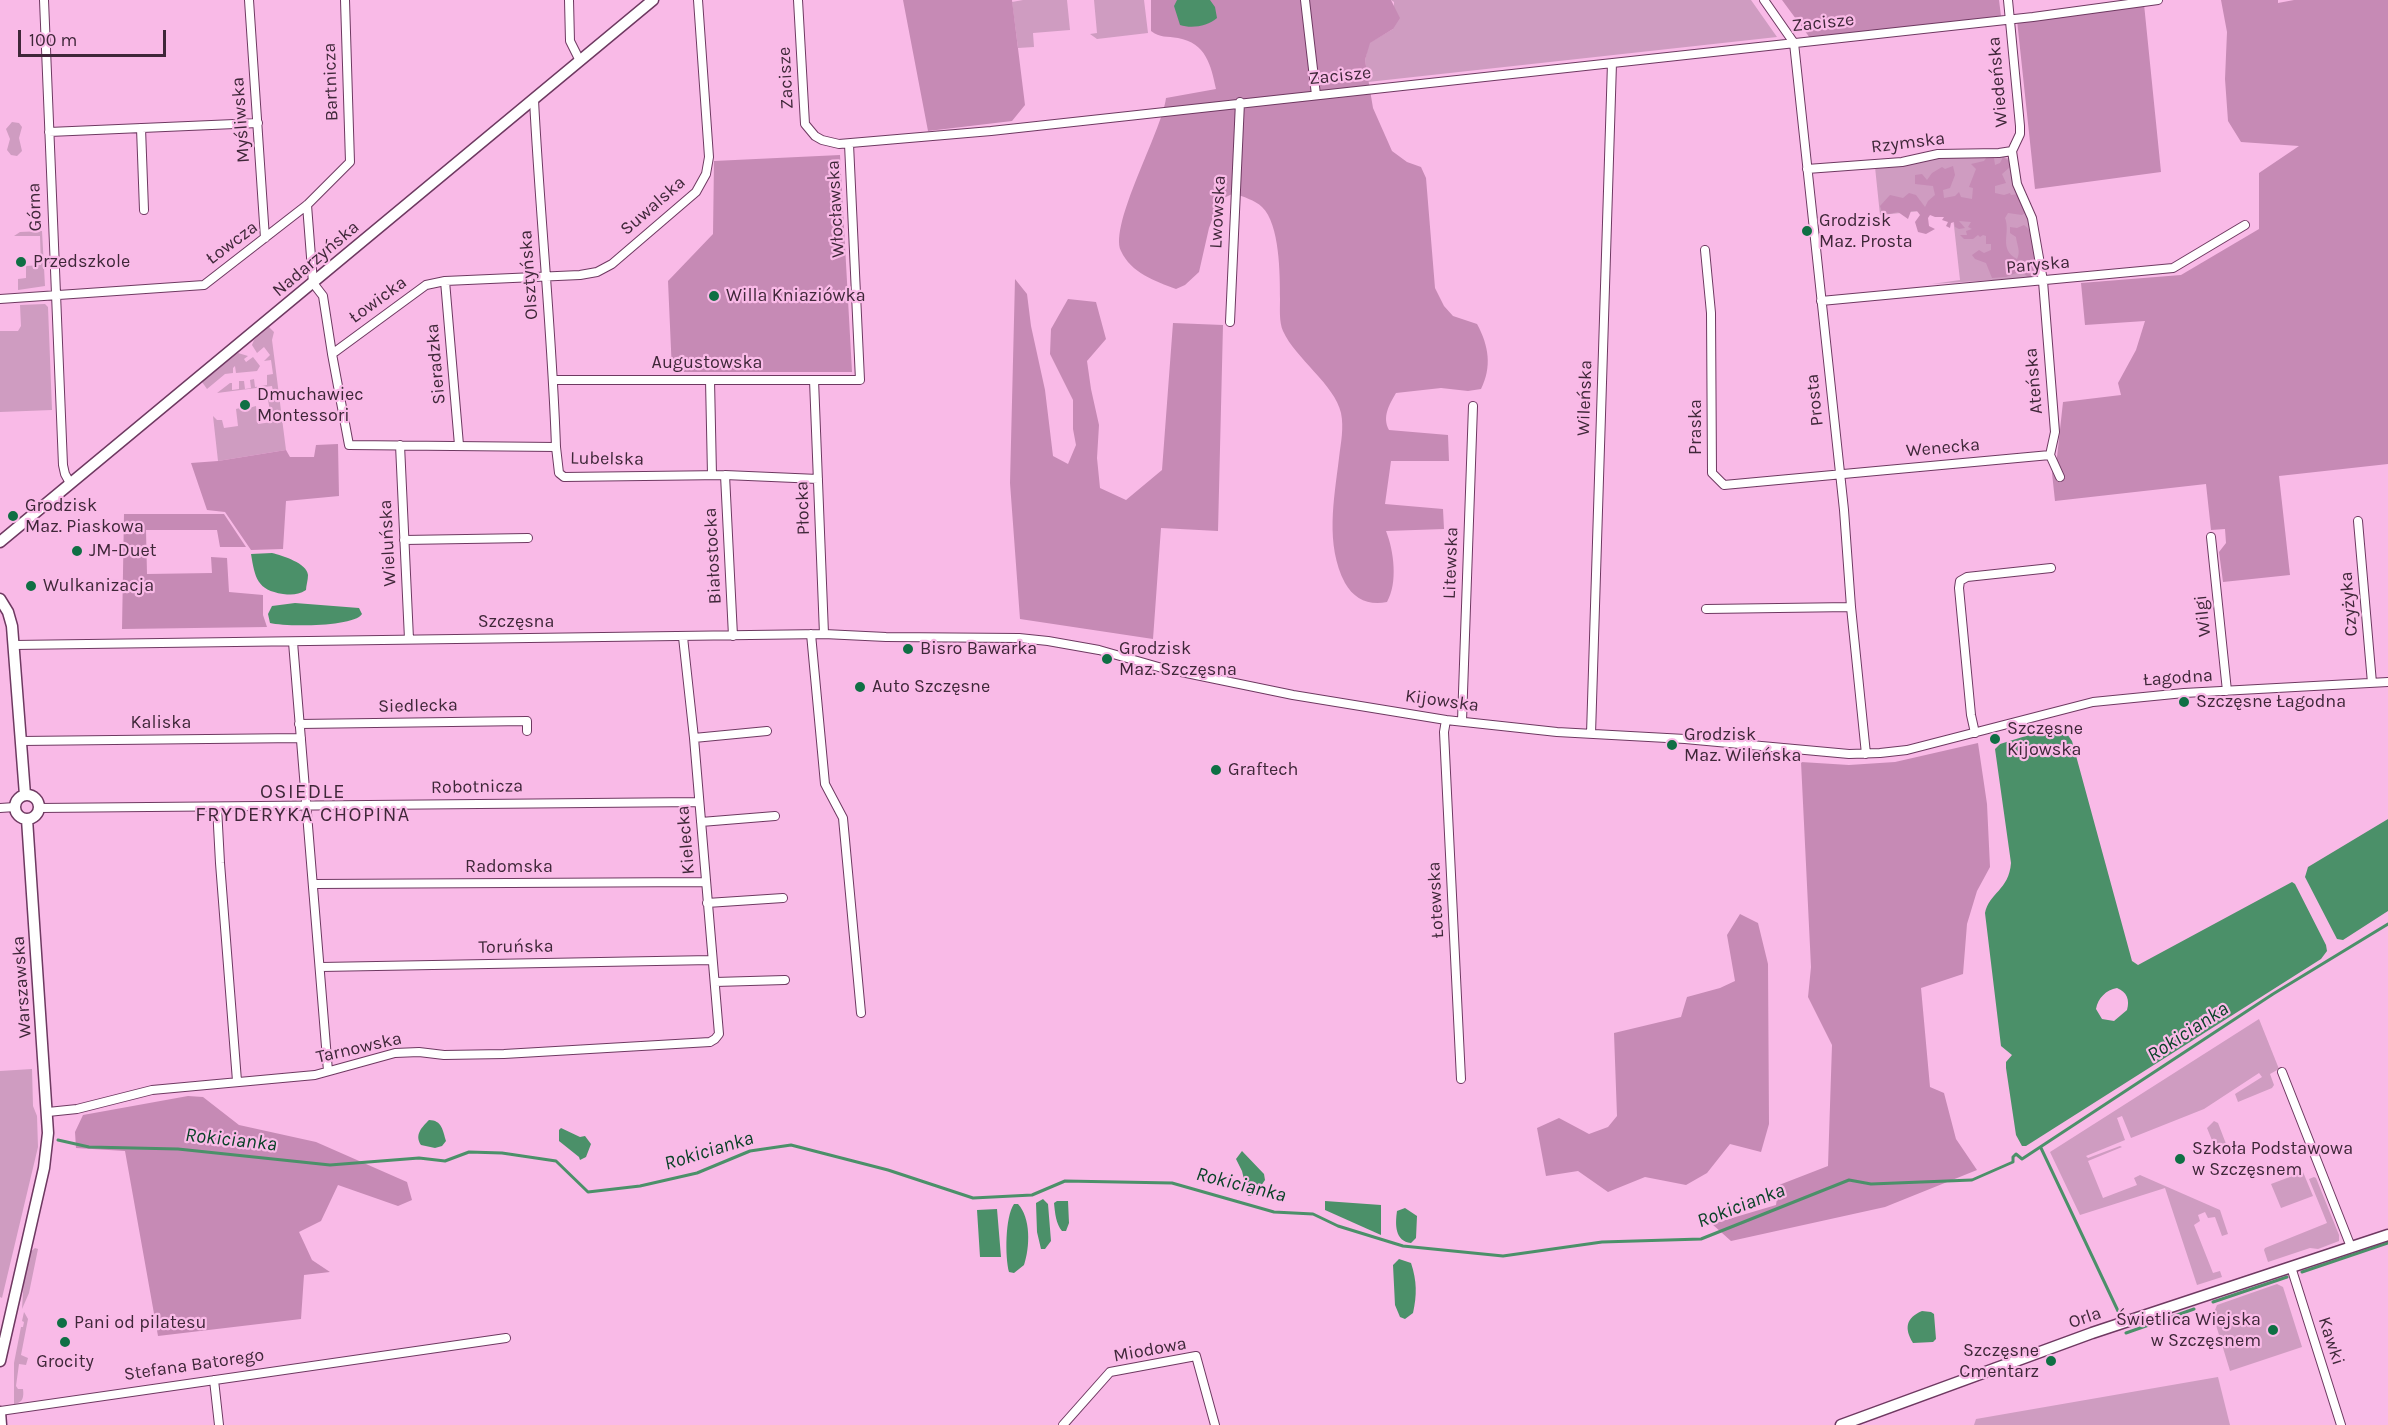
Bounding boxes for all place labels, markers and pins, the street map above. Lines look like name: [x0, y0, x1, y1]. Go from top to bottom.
place label: Grodzisk Maz. Prosta: [1819, 210, 1913, 252]
marker: Grodzisk Maz. Prosta: [1800, 224, 1814, 238]
place label: Przedszkole: [33, 251, 130, 273]
marker: Przedszkole: [14, 255, 28, 269]
place label: Willa Kniaziówka: [726, 285, 866, 307]
marker: Willa Kniaziówka: [707, 289, 721, 303]
place label: Dmuchawiec Montessori: [257, 384, 364, 426]
marker: Dmuchawiec Montessori: [238, 398, 252, 412]
place label: Grodzisk Maz. Piaskowa: [25, 495, 144, 538]
marker: Grodzisk Maz. Piaskowa: [6, 509, 20, 523]
place label: JM-Duet: [89, 540, 157, 562]
marker: JM-Duet: [70, 544, 84, 558]
place label: Wulkanizacja: [43, 575, 154, 597]
marker: Wulkanizacja: [24, 579, 38, 593]
place label: Bisro Bawarka: [920, 638, 1037, 660]
place label: Grodzisk Maz. Szczęsna: [1119, 638, 1237, 680]
marker: Bisro Bawarka: [901, 642, 915, 656]
marker: Grodzisk Maz. Szczęsna: [1100, 652, 1114, 666]
place label: Auto Szczęsne: [872, 676, 990, 698]
marker: Auto Szczęsne: [853, 680, 867, 694]
place label: Szczęsne Łagodna: [2196, 691, 2346, 713]
marker: Szczęsne Łagodna: [2177, 695, 2191, 709]
place label: Szczęsne Kijowska: [2007, 718, 2083, 760]
place label: Grodzisk Maz. Wileńska: [1684, 724, 1801, 766]
marker: Szczęsne Kijowska: [1988, 732, 2002, 746]
marker: Grodzisk Maz. Wileńska: [1665, 738, 1679, 752]
place label: Graftech: [1228, 759, 1298, 781]
marker: Graftech: [1209, 763, 1223, 777]
place label: Szkoła Podstawowa w Szczęsnem: [2192, 1138, 2353, 1180]
marker: Szkoła Podstawowa w Szczęsnem: [2173, 1152, 2187, 1166]
place label: Świetlica Wiejska w Szczęsnem: [2116, 1309, 2261, 1352]
place label: Pani od pilatesu: [74, 1312, 206, 1334]
marker: Pani od pilatesu: [55, 1316, 69, 1330]
marker: Świetlica Wiejska w Szczęsnem: [2266, 1323, 2280, 1337]
marker: Grocity: [58, 1335, 72, 1349]
place label: Szczęsne Cmentarz: [1959, 1340, 2039, 1382]
place label: Grocity: [36, 1351, 94, 1373]
marker: Szczęsne Cmentarz: [2044, 1354, 2058, 1368]

